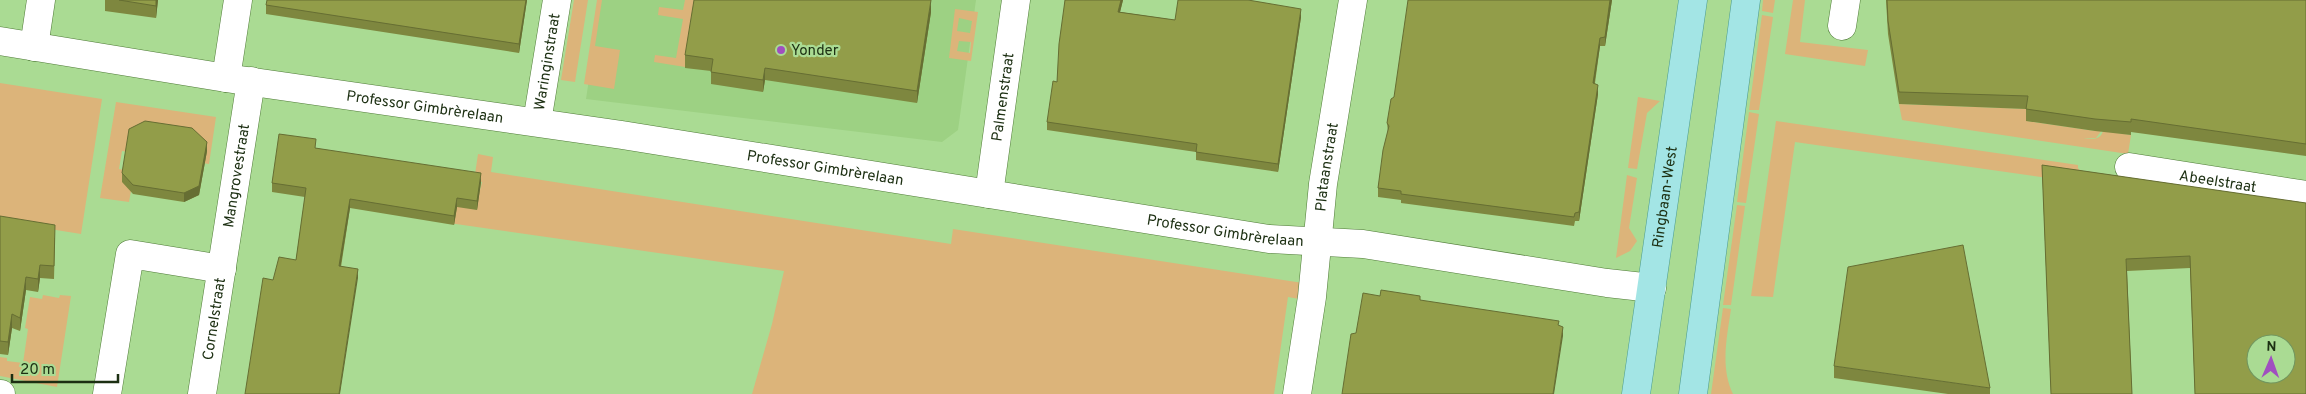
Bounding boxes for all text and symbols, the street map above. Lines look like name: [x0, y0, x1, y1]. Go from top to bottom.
street label: Waringinstraat: [531, 12, 566, 112]
place label: Yonder: [791, 42, 839, 61]
marker: Yonder: [775, 44, 787, 56]
street label: Palmenstraat: [988, 52, 1020, 143]
street label: Professor Gimbrèrelaan: [345, 87, 505, 129]
street label: Plataanstraat: [1312, 121, 1344, 213]
street label: Mangrovestraat: [220, 123, 255, 229]
street label: Ringbaan-West: [1649, 145, 1683, 249]
street label: Professor Gimbrèrelaan: [745, 147, 905, 191]
street label: Abeelstraat: [2178, 167, 2258, 198]
street label: Professor Gimbrèrelaan: [1145, 211, 1304, 252]
street label: Cornelstraat: [199, 276, 231, 362]
north arrow: [2246, 334, 2296, 384]
text: N: [2266, 339, 2277, 356]
scale bar: [12, 352, 119, 384]
text: 20 m: [20, 361, 55, 380]

